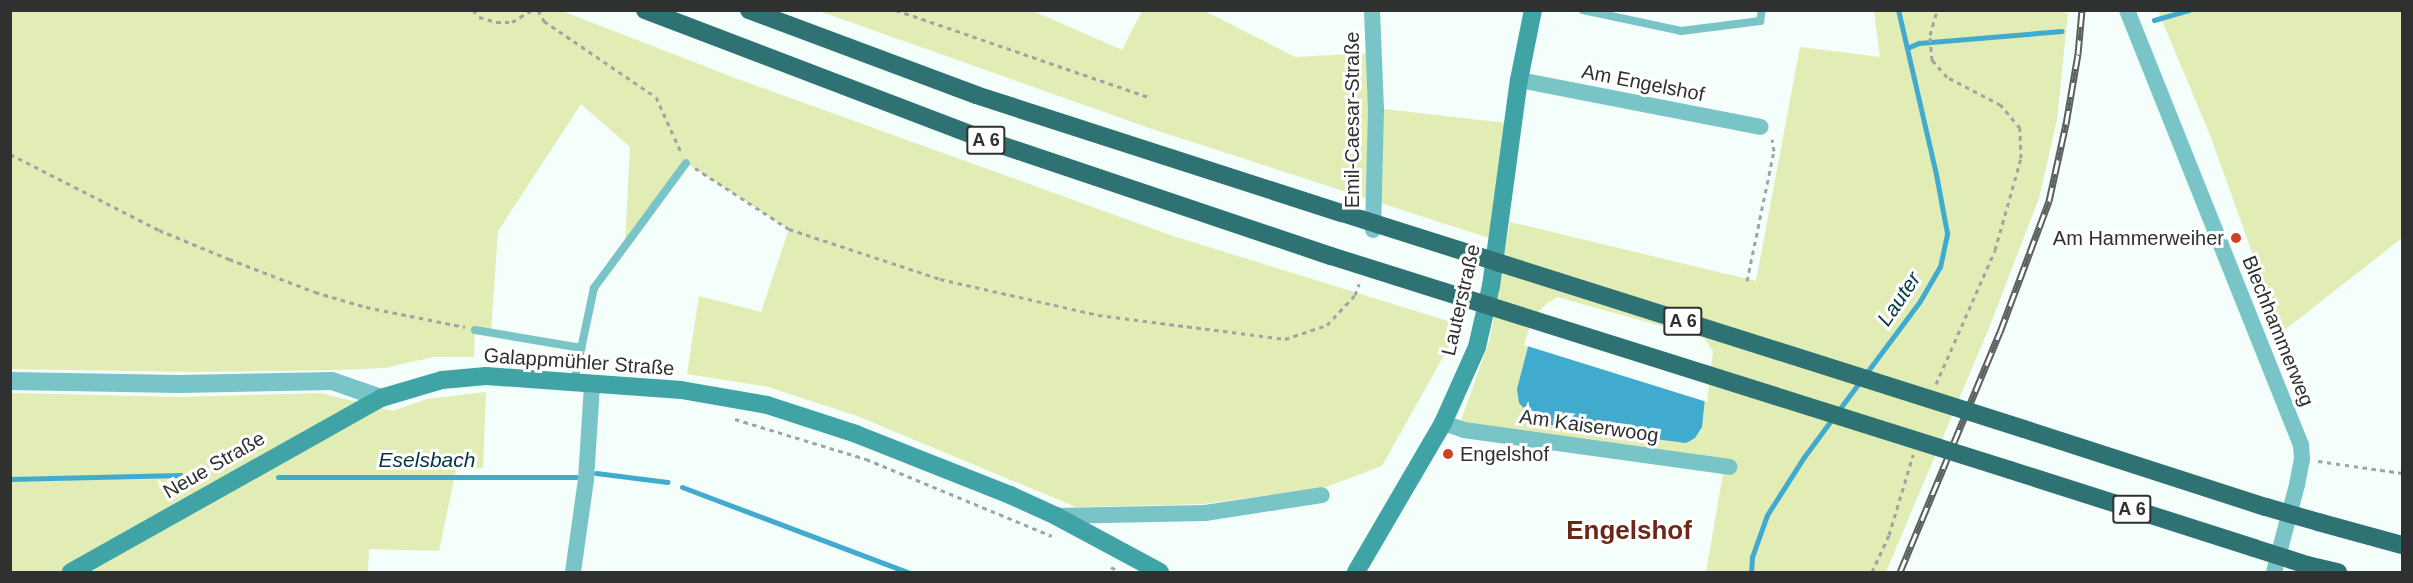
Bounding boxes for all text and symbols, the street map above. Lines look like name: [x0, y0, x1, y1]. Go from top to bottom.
street label: Emil-Caesar-Straße: [1340, 32, 1364, 208]
street label: Am Engelshof: [1580, 59, 1706, 107]
road number: A 6: [965, 125, 1007, 155]
place label: Am Hammerweiher: [2053, 226, 2224, 250]
marker: Am Hammerweiher: [2229, 231, 2243, 245]
street label: Lauterstraße: [1437, 242, 1485, 358]
street label: Blechhammerweg: [2237, 252, 2319, 410]
water label: Lauter: [1872, 267, 1926, 331]
road number: A 6: [1662, 306, 1704, 336]
street label: Galappmühler Straße: [483, 343, 675, 381]
street label: Am Kaiserwoog: [1518, 404, 1660, 448]
street label: Neue Straße: [159, 426, 269, 504]
place label: Engelshof: [1460, 442, 1549, 466]
water label: Eselsbach: [379, 447, 475, 473]
marker: Engelshof: [1441, 447, 1455, 461]
road number: A 6: [2111, 494, 2153, 524]
district label: Engelshof: [1566, 515, 1692, 547]

